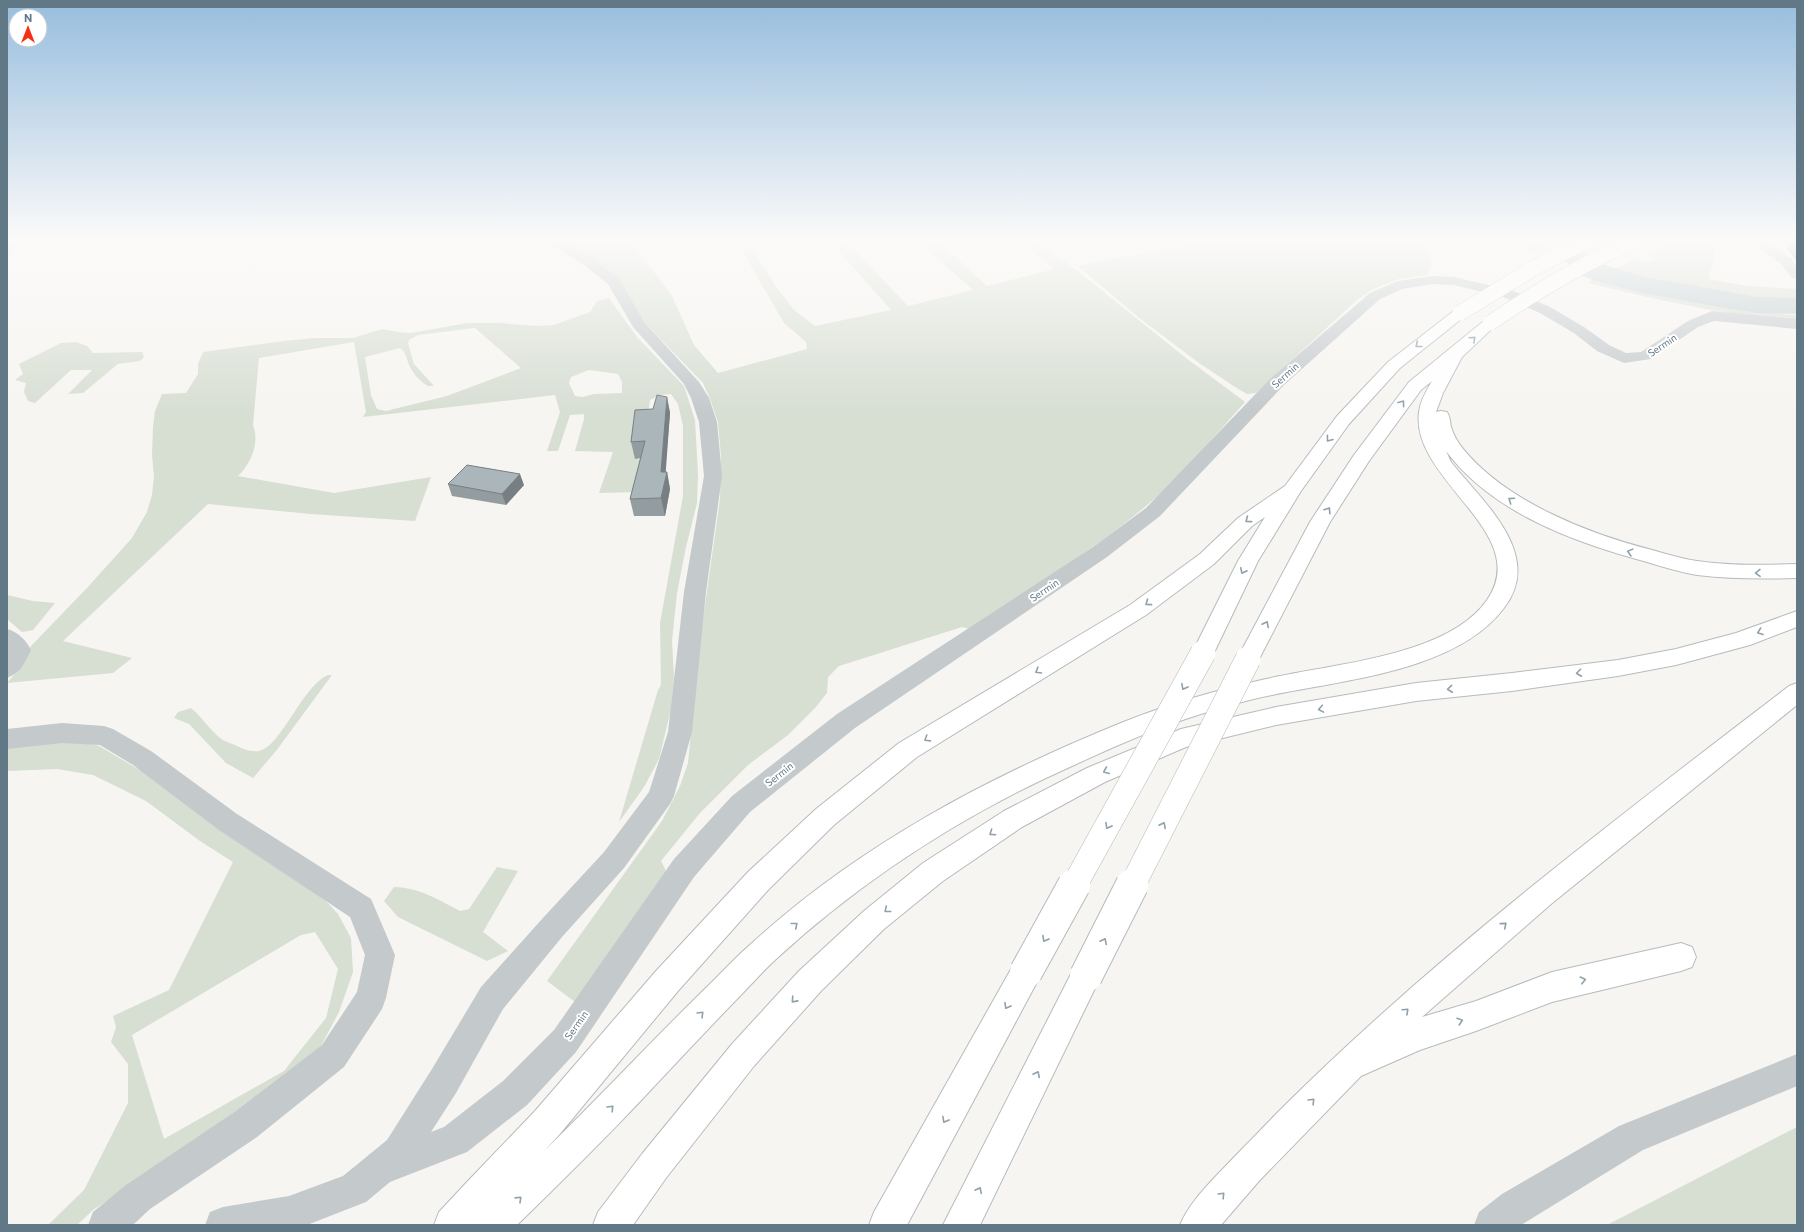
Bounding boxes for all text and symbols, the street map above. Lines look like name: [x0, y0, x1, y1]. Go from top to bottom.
north arrow: [8, 8, 48, 48]
text: N: [24, 11, 32, 24]
street label: Sermin: [1645, 331, 1679, 359]
one-way arrow: [1468, 336, 1476, 344]
one-way arrow: [1416, 341, 1423, 348]
street label: Sermin: [1269, 360, 1301, 390]
one-way arrow: [1397, 401, 1404, 408]
one-way arrow: [1327, 435, 1334, 442]
one-way arrow: [1509, 498, 1516, 505]
one-way arrow: [1323, 507, 1331, 514]
one-way arrow: [1246, 515, 1253, 522]
one-way arrow: [1627, 548, 1634, 557]
one-way arrow: [1240, 567, 1248, 575]
one-way arrow: [1755, 569, 1761, 577]
street label: Sermin: [1027, 576, 1061, 604]
one-way arrow: [1146, 598, 1153, 605]
one-way arrow: [1261, 621, 1269, 628]
one-way arrow: [1757, 627, 1764, 635]
one-way arrow: [1035, 666, 1042, 673]
one-way arrow: [1576, 669, 1582, 678]
one-way arrow: [1182, 683, 1189, 690]
one-way arrow: [1447, 684, 1453, 693]
one-way arrow: [1318, 704, 1325, 712]
one-way arrow: [924, 734, 931, 741]
street label: Sermin: [763, 759, 795, 789]
one-way arrow: [1103, 766, 1111, 774]
one-way arrow: [1106, 821, 1113, 829]
one-way arrow: [1158, 822, 1166, 830]
one-way arrow: [989, 828, 996, 836]
one-way arrow: [885, 905, 892, 912]
one-way arrow: [1499, 922, 1506, 929]
one-way arrow: [791, 923, 798, 930]
one-way arrow: [1042, 935, 1049, 942]
one-way arrow: [1099, 938, 1107, 945]
one-way arrow: [1579, 976, 1586, 985]
one-way arrow: [791, 995, 798, 1002]
one-way arrow: [1005, 1002, 1012, 1009]
street label: Sermin: [562, 1008, 590, 1042]
one-way arrow: [1401, 1008, 1409, 1016]
one-way arrow: [696, 1011, 704, 1019]
one-way arrow: [1456, 1017, 1463, 1026]
one-way arrow: [1032, 1071, 1040, 1078]
one-way arrow: [1308, 1098, 1315, 1106]
one-way arrow: [607, 1105, 614, 1113]
one-way arrow: [942, 1116, 950, 1123]
one-way arrow: [974, 1187, 981, 1194]
one-way arrow: [1218, 1192, 1225, 1200]
one-way arrow: [514, 1196, 522, 1204]

